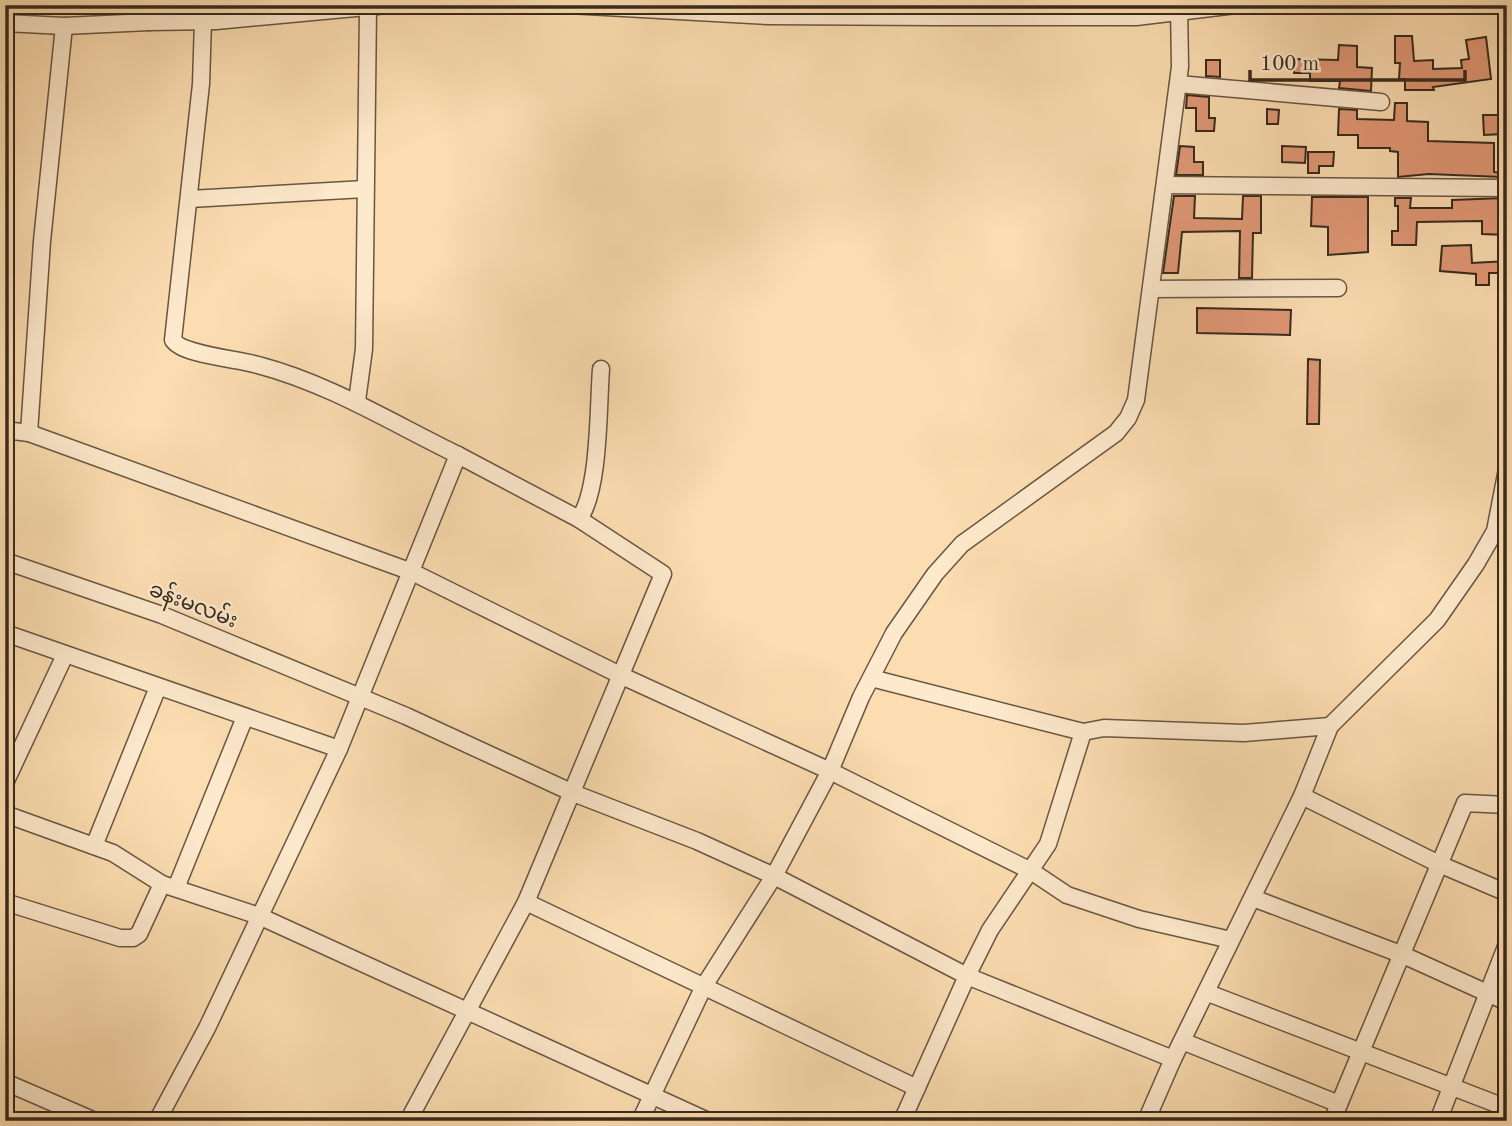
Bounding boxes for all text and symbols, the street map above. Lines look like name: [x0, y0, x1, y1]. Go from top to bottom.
scale bar: [1250, 38, 1465, 82]
text: 100 m: [1260, 54, 1319, 75]
street label: ခန်းမလမ်း: [144, 573, 243, 637]

